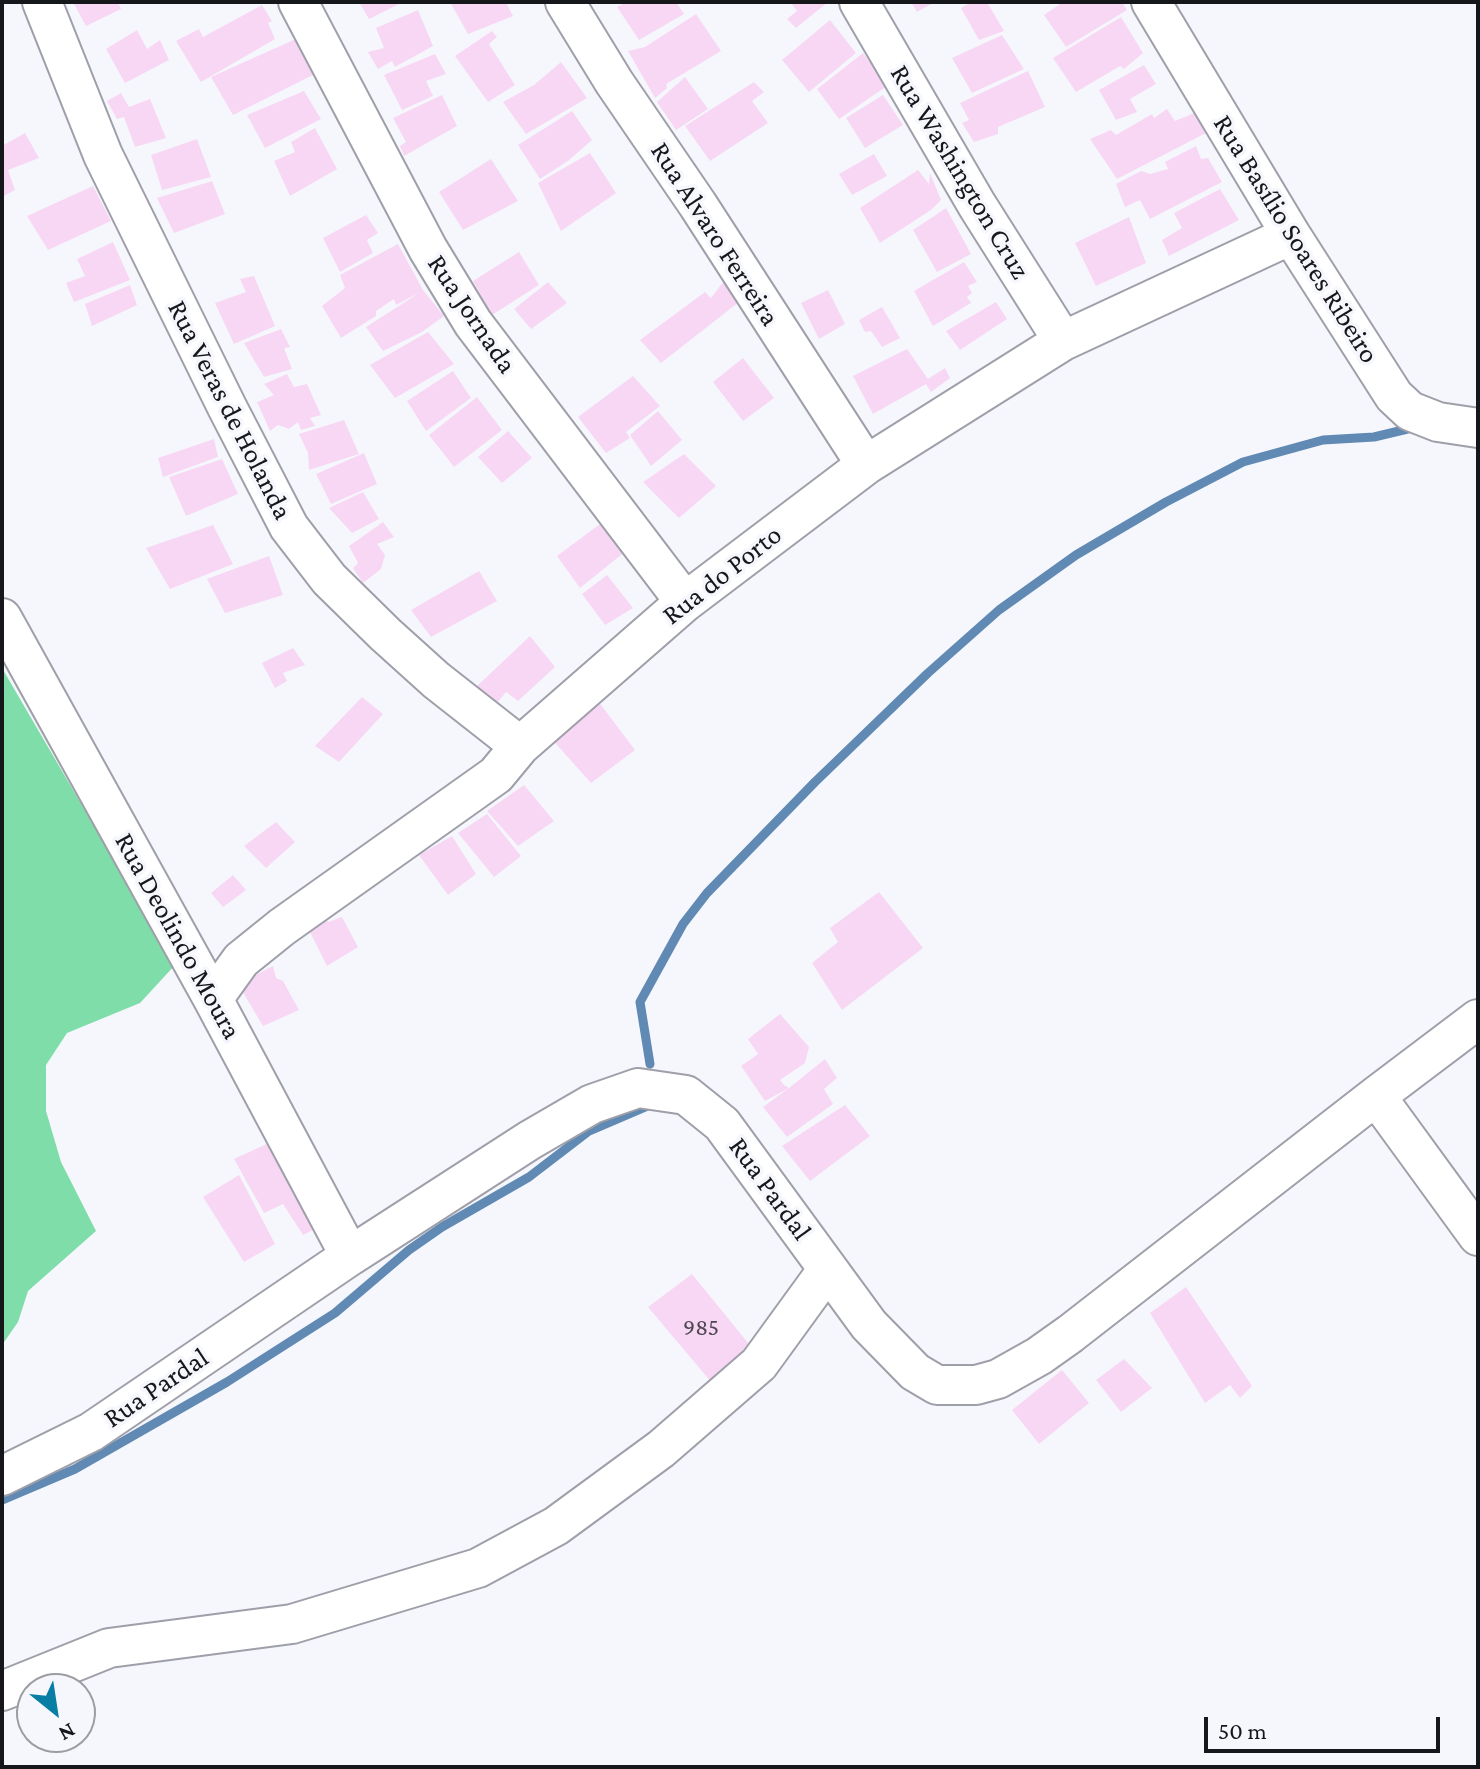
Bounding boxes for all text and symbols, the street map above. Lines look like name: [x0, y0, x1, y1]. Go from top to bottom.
street label: Rua Washington Cruz: [883, 59, 1037, 285]
street label: Rua Basílio Soares Ribeiro: [1206, 109, 1386, 369]
street label: Rua Alvaro Ferreira: [643, 136, 787, 332]
street label: Rua Jornada: [420, 248, 524, 380]
street label: Rua Veras de Holanda: [160, 295, 300, 525]
street label: Rua do Porto: [656, 518, 788, 632]
street label: Rua Deolindo Moura: [107, 827, 249, 1045]
street label: Rua Pardal: [721, 1131, 819, 1247]
house number: 985: [683, 1314, 719, 1342]
street label: Rua Pardal: [97, 1341, 215, 1435]
north arrow: [16, 1673, 96, 1753]
scale bar: [1208, 1701, 1444, 1751]
text: 50 m: [1218, 1717, 1267, 1744]
text: N: [55, 1718, 80, 1747]

